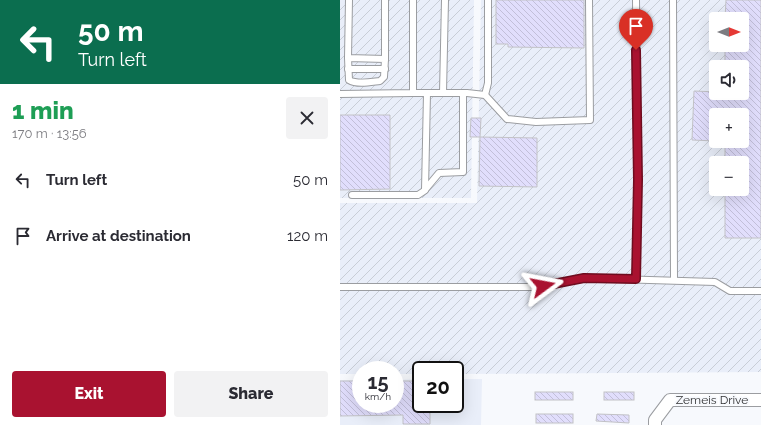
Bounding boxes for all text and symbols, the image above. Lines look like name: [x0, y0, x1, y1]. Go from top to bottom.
pin: [619, 9, 653, 50]
north arrow: [709, 12, 749, 52]
map controls: [709, 12, 749, 196]
text: 50 m: [78, 15, 144, 48]
icon: arrive: [625, 15, 647, 37]
icon: left: [12, 16, 64, 68]
text: Turn left: [78, 49, 147, 70]
button: sound: [709, 60, 749, 100]
text: 1 min: [12, 96, 74, 125]
button: close: [286, 97, 328, 139]
button: +: [709, 108, 749, 148]
text: 170 m · 13:56: [12, 126, 87, 141]
button: −: [709, 156, 749, 196]
icon: left: [12, 169, 34, 191]
text: Turn left: [46, 171, 107, 189]
text: 50 m: [293, 171, 328, 189]
icon: arrive: [12, 225, 34, 247]
text: Arrive at destination: [46, 227, 191, 245]
text: 120 m: [287, 227, 328, 245]
position arrow: [522, 265, 564, 307]
speed limit sign: 20: [412, 361, 464, 413]
text: 15: [368, 370, 388, 394]
button: Exit: [12, 371, 166, 417]
button: Share: [174, 371, 328, 417]
text: km/h: [365, 391, 391, 402]
street label: Zemeis Drive: [676, 393, 748, 407]

